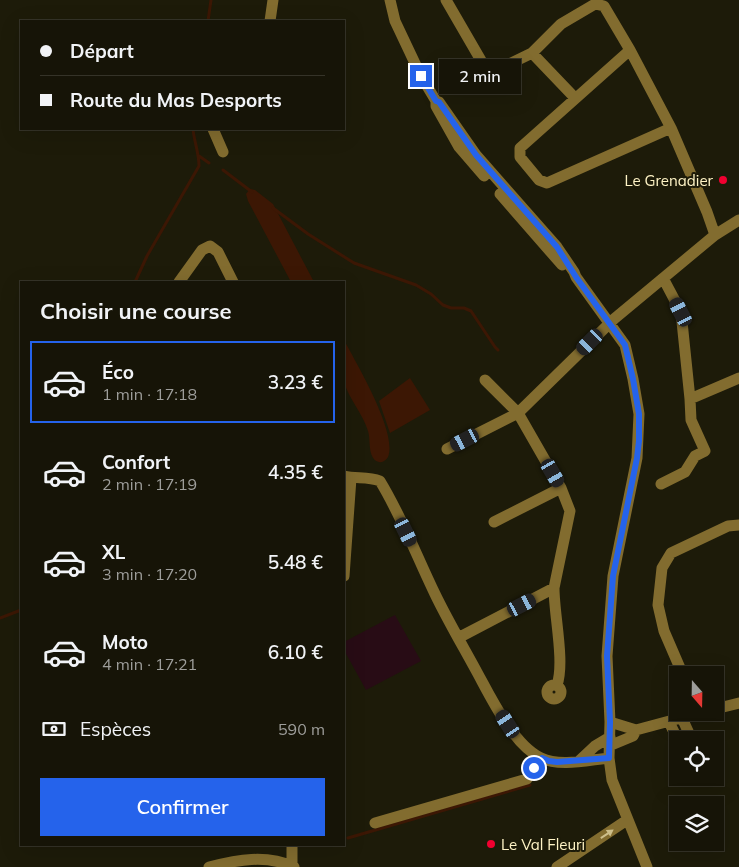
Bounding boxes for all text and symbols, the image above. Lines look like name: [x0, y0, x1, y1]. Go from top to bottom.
text: Départ: [70, 39, 134, 63]
callout: 2 min: [438, 58, 521, 94]
route end: [410, 65, 432, 87]
text: 2 min: [459, 66, 501, 86]
text: Route du Mas Desports: [70, 88, 282, 112]
place label: Le Grenadier: [624, 171, 714, 190]
marker: Le Grenadier: [717, 174, 729, 186]
car: [667, 295, 694, 329]
text: Choisir une course: [40, 297, 232, 325]
car: [574, 326, 605, 358]
icon: car: [42, 360, 87, 405]
text: Éco: [102, 360, 134, 384]
text: 3.23 €: [268, 370, 323, 394]
text: 1 min · 17:18: [102, 384, 197, 404]
car: [448, 427, 481, 453]
icon: car: [42, 450, 87, 495]
text: Confort: [102, 450, 170, 474]
car: [539, 456, 566, 490]
text: 4.35 €: [268, 460, 323, 484]
text: 2 min · 17:19: [102, 474, 197, 494]
car: [392, 515, 419, 549]
icon: car: [42, 540, 87, 585]
text: XL: [102, 540, 125, 564]
text: 5.48 €: [268, 550, 323, 574]
text: 3 min · 17:20: [102, 564, 197, 584]
car: [505, 592, 538, 618]
icon: car: [42, 630, 87, 675]
text: Moto: [102, 630, 148, 654]
text: 6.10 €: [268, 640, 323, 664]
text: 4 min · 17:21: [102, 654, 197, 674]
north arrow: [669, 666, 724, 721]
map controls: [669, 666, 724, 851]
car: [493, 707, 522, 741]
icon: cash: [40, 715, 68, 743]
text: Espèces: [80, 717, 151, 741]
text: 590 m: [278, 719, 325, 739]
button: locate: [669, 731, 724, 786]
route start: [523, 757, 545, 779]
button: Confirmer: [40, 778, 325, 836]
button: layers: [669, 796, 724, 851]
one-way arrow: [600, 829, 613, 839]
place label: Le Val Fleuri: [501, 835, 585, 854]
marker: Le Val Fleuri: [485, 838, 497, 850]

